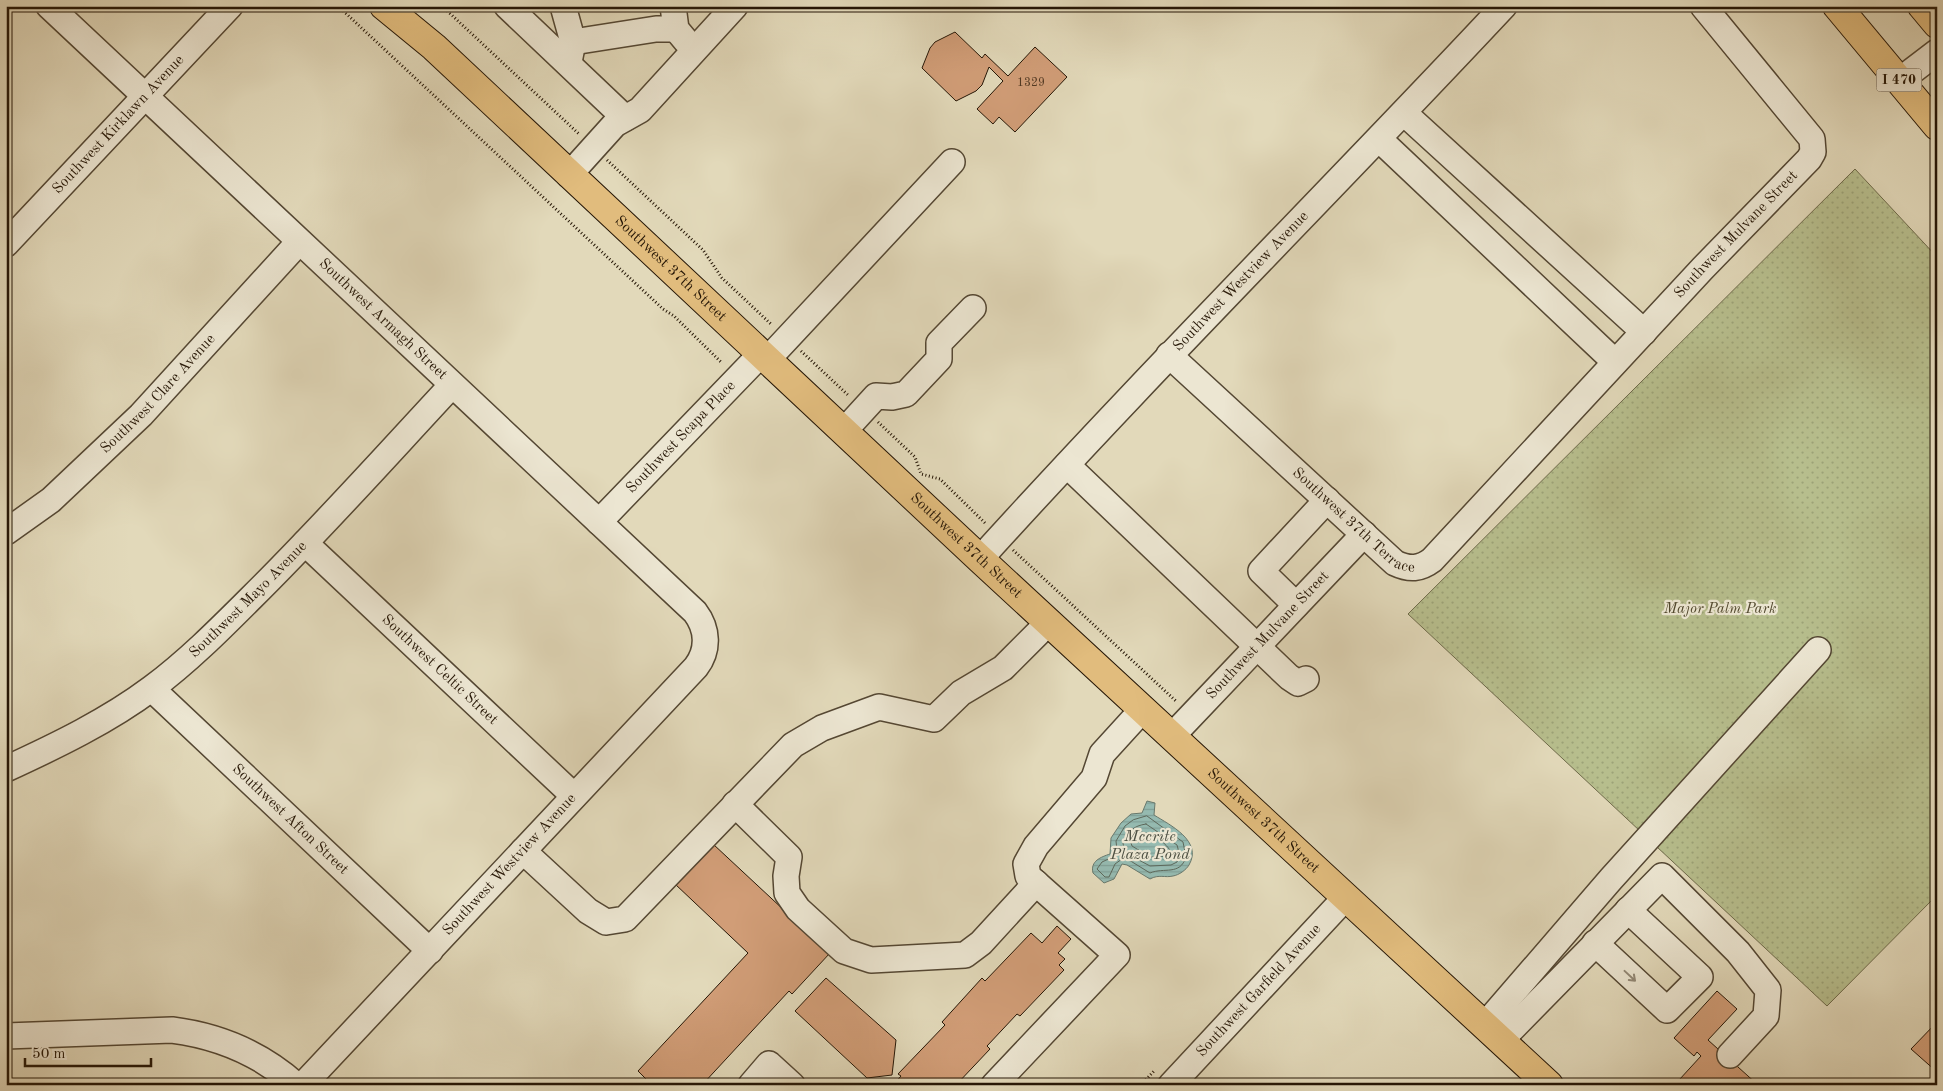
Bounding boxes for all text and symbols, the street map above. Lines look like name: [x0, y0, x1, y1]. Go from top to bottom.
street label: Southwest Kirklawn Avenue: [50, 52, 187, 197]
road number: I 470: [1876, 68, 1922, 92]
house number: 1329: [1017, 77, 1045, 89]
street label: Southwest Mulvane Street: [1671, 168, 1801, 301]
street label: Southwest Westview Avenue: [1171, 208, 1312, 354]
street label: Southwest 37th Street: [612, 213, 729, 325]
street label: Southwest Armagh Street: [316, 256, 450, 383]
street label: Southwest Clare Avenue: [98, 331, 218, 456]
street label: Southwest Scapa Place: [624, 378, 738, 496]
street label: Southwest 37th Terrace: [1289, 465, 1415, 575]
street label: Southwest 37th Street: [907, 490, 1025, 601]
street label: Southwest Mayo Avenue: [187, 539, 310, 661]
street label: Southwest Mulvane Street: [1204, 568, 1332, 702]
park label: Major Palm Park: [1663, 602, 1776, 617]
street label: Southwest Celtic Street: [379, 612, 501, 728]
street label: Southwest Afton Street: [229, 761, 351, 877]
street label: Southwest 37th Street: [1204, 766, 1322, 876]
street label: Southwest Westview Avenue: [441, 791, 580, 939]
water label: Mccrite Plaza Pond: [1109, 829, 1190, 863]
street label: Southwest Garfield Avenue: [1194, 921, 1324, 1060]
one-way arrow: [1624, 971, 1637, 982]
scale bar: [25, 1036, 151, 1068]
text: 50 m: [32, 1047, 66, 1062]

